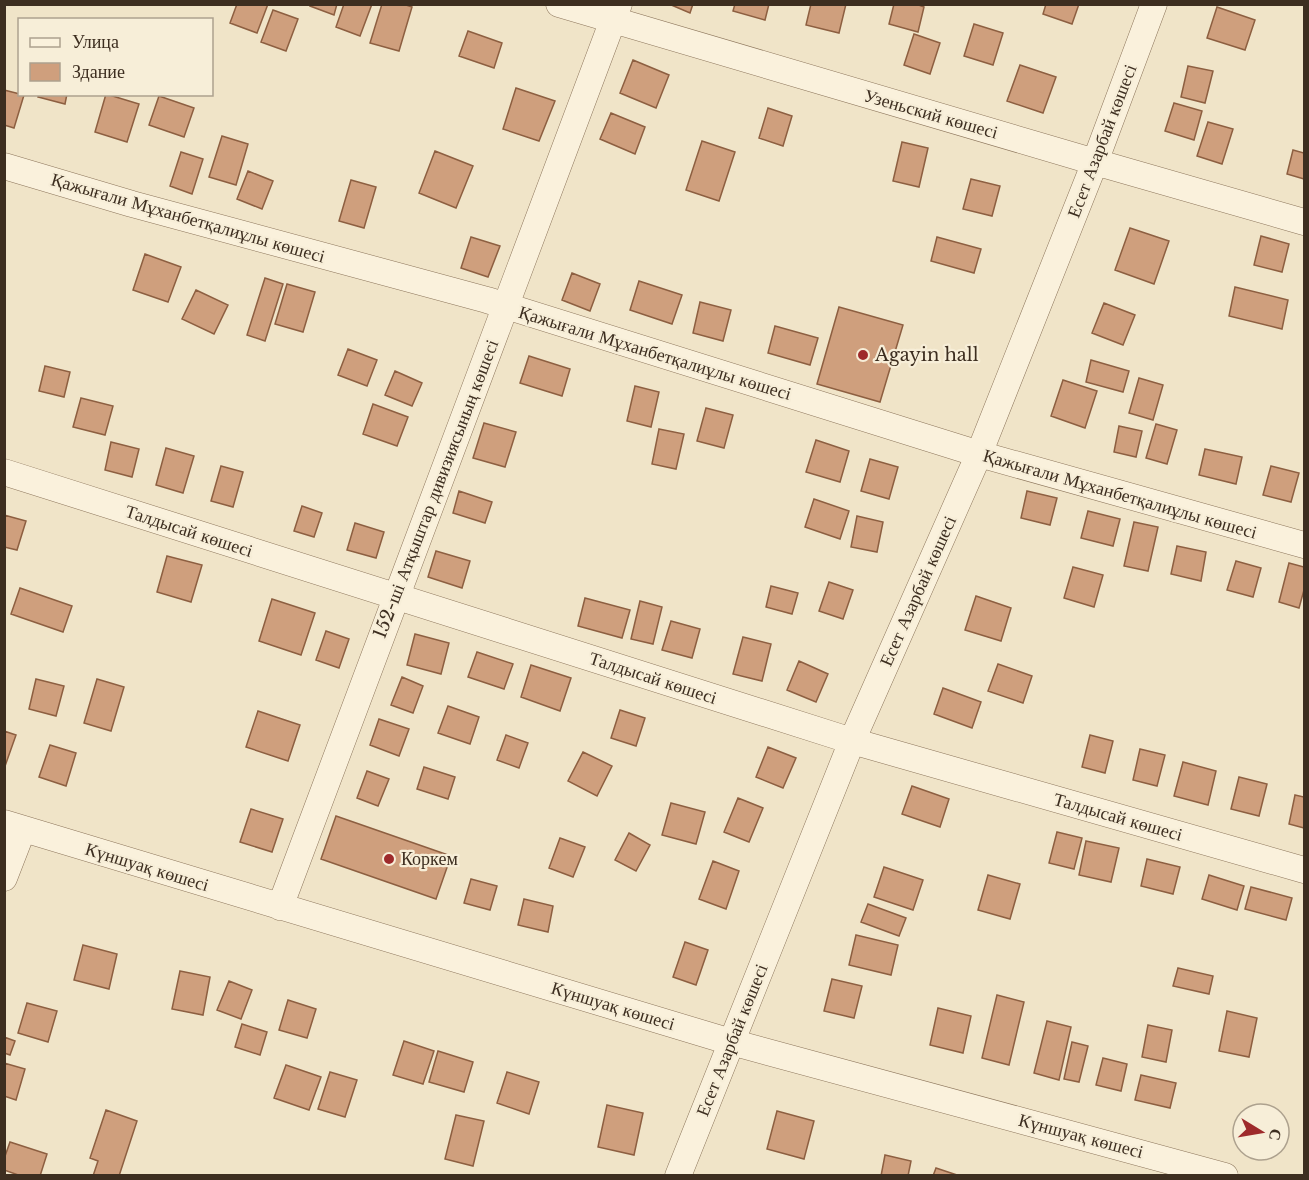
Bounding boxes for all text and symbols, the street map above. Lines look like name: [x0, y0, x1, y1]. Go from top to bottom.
legend: [18, 18, 213, 96]
text: Улица: [72, 31, 119, 53]
text: Здание: [72, 61, 125, 83]
street label: Есет Азарбай көшесі: [1063, 61, 1141, 221]
street label: Узеньский көшесі: [861, 84, 1001, 144]
street label: Қажығали Мұханбетқалиұлы көшесі: [49, 168, 327, 268]
street label: Қажығали Мұханбетқалиұлы көшесі: [516, 301, 794, 405]
street label: 152-ші Атқыштар дивизиясының көшесі: [369, 337, 503, 641]
place label: Agayin hall: [874, 344, 979, 366]
marker: Agayin hall: [856, 348, 870, 362]
street label: Қажығали Мұханбетқалиұлы көшесі: [981, 444, 1259, 544]
street label: Талдысай көшесі: [122, 500, 256, 562]
street label: Есет Азарбай көшесі: [875, 512, 961, 670]
street label: Талдысай көшесі: [586, 647, 720, 709]
street label: Талдысай көшесі: [1051, 788, 1185, 846]
street label: Күншуақ көшесі: [82, 838, 212, 896]
place label: Коркем: [401, 848, 458, 870]
marker: Коркем: [382, 852, 396, 866]
street label: Есет Азарбай көшесі: [691, 961, 773, 1119]
street label: Күншуақ көшесі: [548, 977, 678, 1035]
north arrow: [1231, 1102, 1291, 1162]
street label: Күншуақ көшесі: [1016, 1109, 1146, 1163]
text: С: [1265, 1127, 1287, 1142]

